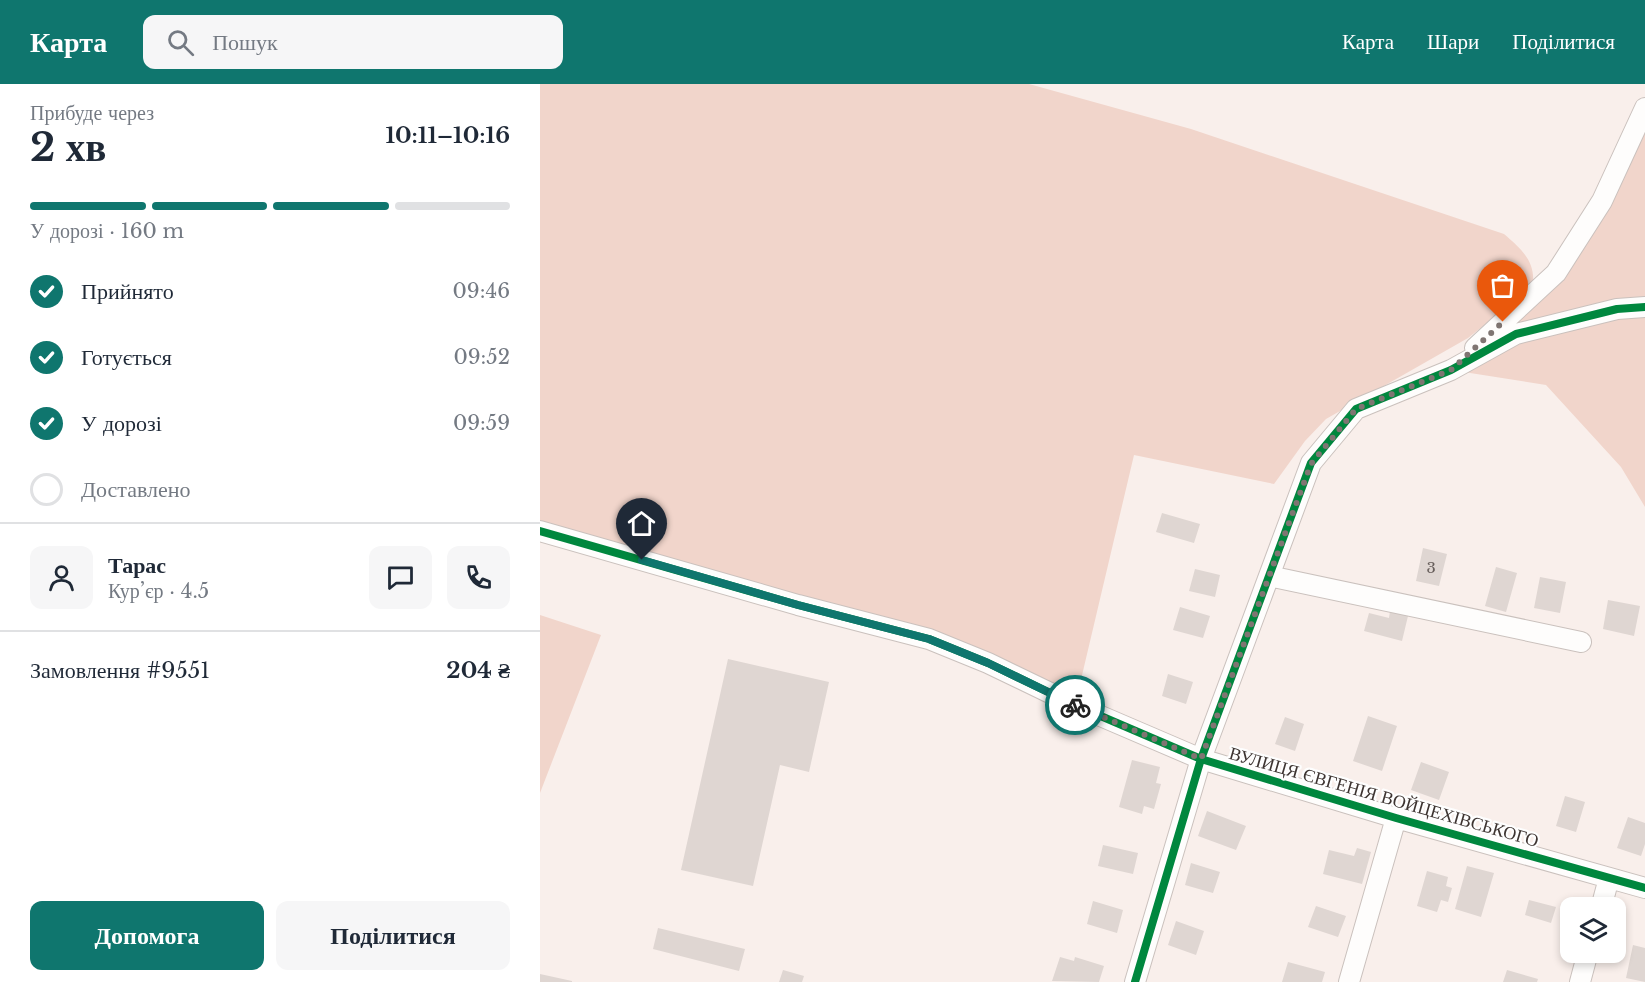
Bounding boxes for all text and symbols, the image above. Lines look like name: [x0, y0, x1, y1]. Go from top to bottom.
search box: [143, 15, 563, 69]
text: Карта: [30, 25, 107, 60]
icon: search: [164, 26, 197, 59]
text: Пошук: [212, 29, 278, 56]
text: Карта: [1342, 29, 1394, 55]
text: Шари: [1427, 29, 1479, 55]
text: Поділитися: [1512, 29, 1615, 55]
text: Прибуде через: [30, 101, 154, 125]
text: 10:11–10:16: [385, 122, 510, 149]
text: 2 хв: [30, 123, 106, 172]
text: У дорозі · 160 m: [30, 219, 184, 243]
pin: [1477, 260, 1528, 322]
icon: bag: [1486, 269, 1519, 302]
icon: check: [30, 275, 63, 308]
text: Прийнято: [81, 278, 174, 305]
text: 09:46: [453, 279, 510, 303]
icon: check: [30, 341, 63, 374]
text: Готується: [81, 344, 172, 371]
text: 09:52: [453, 345, 510, 369]
icon: check: [30, 407, 63, 440]
text: У дорозі: [81, 410, 162, 437]
text: 09:59: [453, 411, 510, 435]
text: Доставлено: [81, 476, 191, 503]
pin: [616, 498, 667, 560]
icon: home: [625, 507, 658, 540]
button: person: [30, 546, 93, 609]
button: chat: [369, 546, 432, 609]
button: phone: [447, 546, 510, 609]
text: Тарас: [108, 552, 166, 579]
house number: 3: [1426, 558, 1436, 577]
text: Кур’єр · 4.5: [108, 579, 209, 603]
text: Замовлення #9551: [30, 657, 210, 684]
text: 204 ₴: [446, 657, 510, 684]
courier: [1045, 675, 1105, 735]
icon: bike: [1059, 689, 1092, 722]
street label: ВУЛИЦЯ ЄВГЕНІЯ ВОЙЦЕХІВСЬКОГО: [1227, 742, 1541, 852]
map controls: [1560, 897, 1626, 963]
button: layers: [1560, 897, 1626, 963]
button: Допомога: [30, 901, 264, 970]
button: Поділитися: [276, 901, 510, 970]

